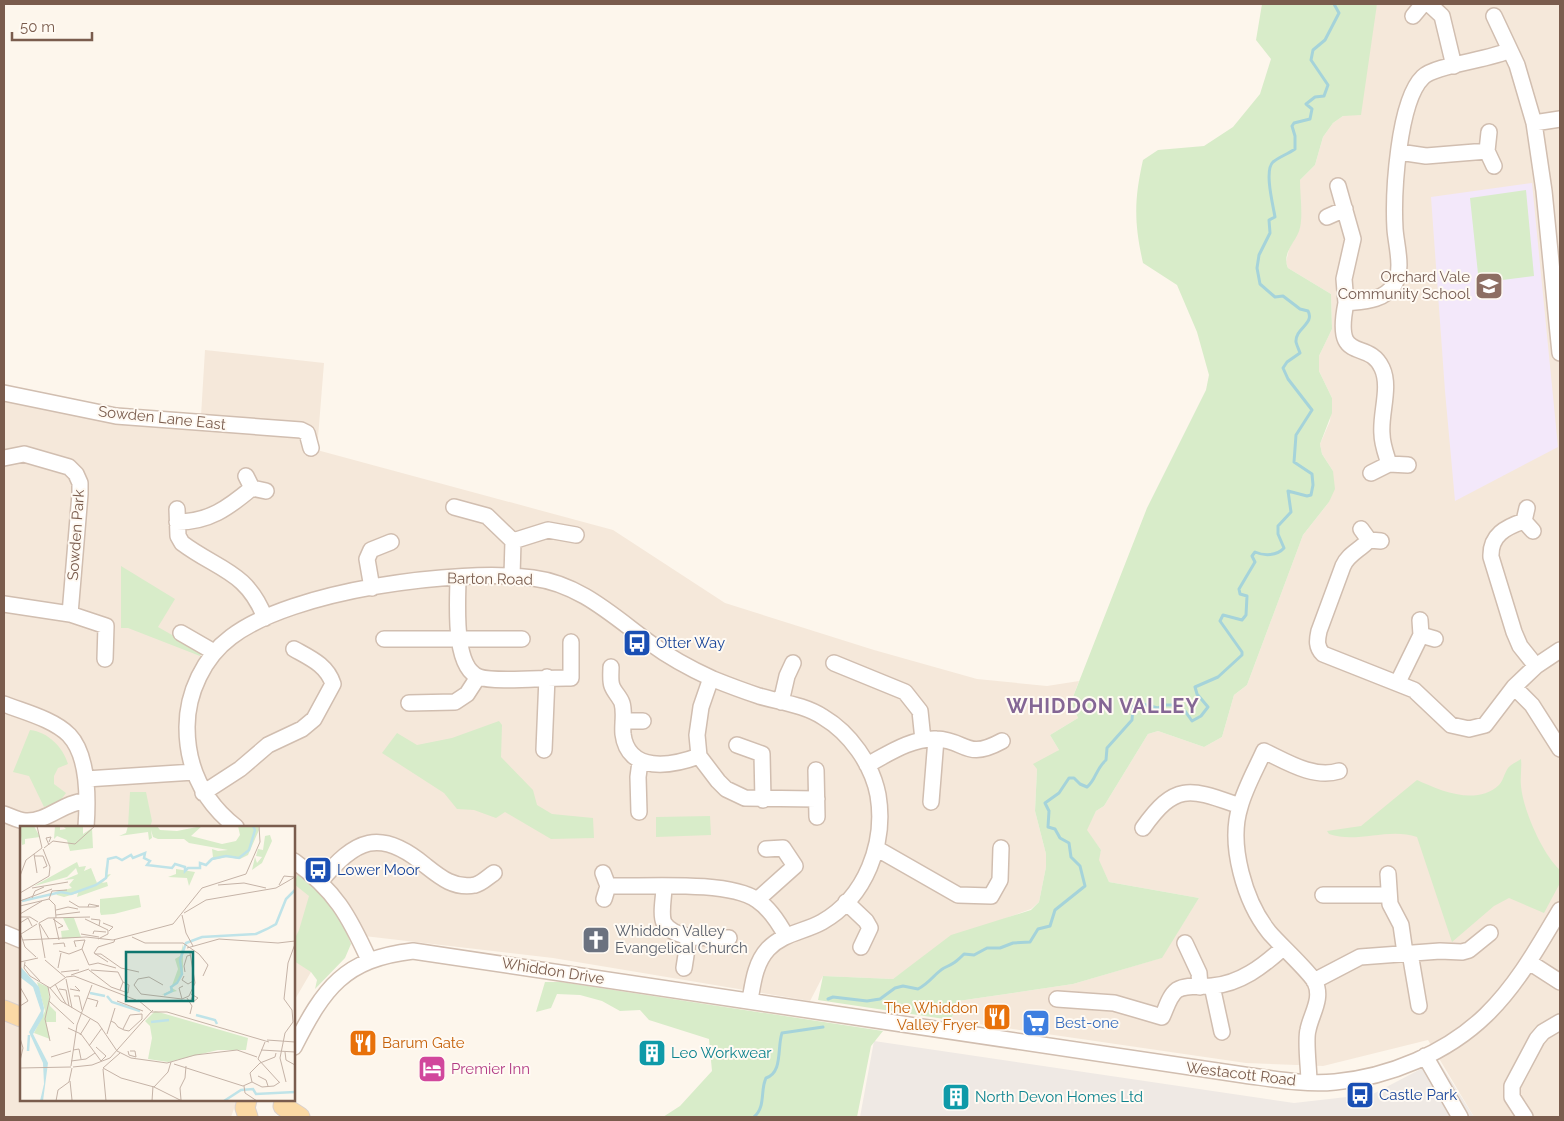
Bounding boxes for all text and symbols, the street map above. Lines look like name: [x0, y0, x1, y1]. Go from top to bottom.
scale bar: [12, 10, 92, 42]
text: 50 m: [20, 18, 55, 36]
place label: Orchard Vale Community School: [1338, 268, 1471, 303]
school or university icon: Orchard Vale Community School: [1474, 271, 1504, 301]
street label: Sowden Lane East: [97, 402, 227, 434]
street label: Sowden Park: [64, 489, 88, 581]
street label: Barton Road: [447, 569, 533, 589]
bus stop icon: Otter Way: [622, 628, 652, 658]
place label: Otter Way: [656, 634, 725, 652]
district label: WHIDDON VALLEY: [1006, 694, 1200, 718]
inset map: [20, 826, 295, 1101]
bus stop icon: Lower Moor: [303, 855, 333, 885]
place label: Lower Moor: [337, 861, 421, 879]
place label: Whiddon Valley Evangelical Church: [615, 922, 748, 957]
church icon: Whiddon Valley Evangelical Church: [581, 925, 611, 955]
street label: Whiddon Drive: [500, 954, 606, 988]
place label: The Whiddon Valley Fryer: [884, 999, 979, 1034]
restaurant icon: The Whiddon Valley Fryer: [982, 1002, 1012, 1032]
supermarket icon: Best-one: [1021, 1008, 1051, 1038]
place label: Best-one: [1055, 1014, 1119, 1032]
restaurant icon: Barum Gate: [348, 1028, 378, 1058]
place label: Barum Gate: [382, 1034, 465, 1052]
building icon: Leo Workwear: [637, 1038, 667, 1068]
place label: Leo Workwear: [671, 1044, 772, 1062]
hotel icon: Premier Inn: [417, 1054, 447, 1084]
street label: Westacott Road: [1185, 1058, 1297, 1090]
place label: Premier Inn: [451, 1060, 530, 1078]
bus stop icon: Castle Park: [1345, 1080, 1375, 1110]
building icon: North Devon Homes Ltd: [941, 1082, 971, 1112]
place label: Castle Park: [1379, 1086, 1457, 1104]
place label: North Devon Homes Ltd: [975, 1088, 1143, 1106]

